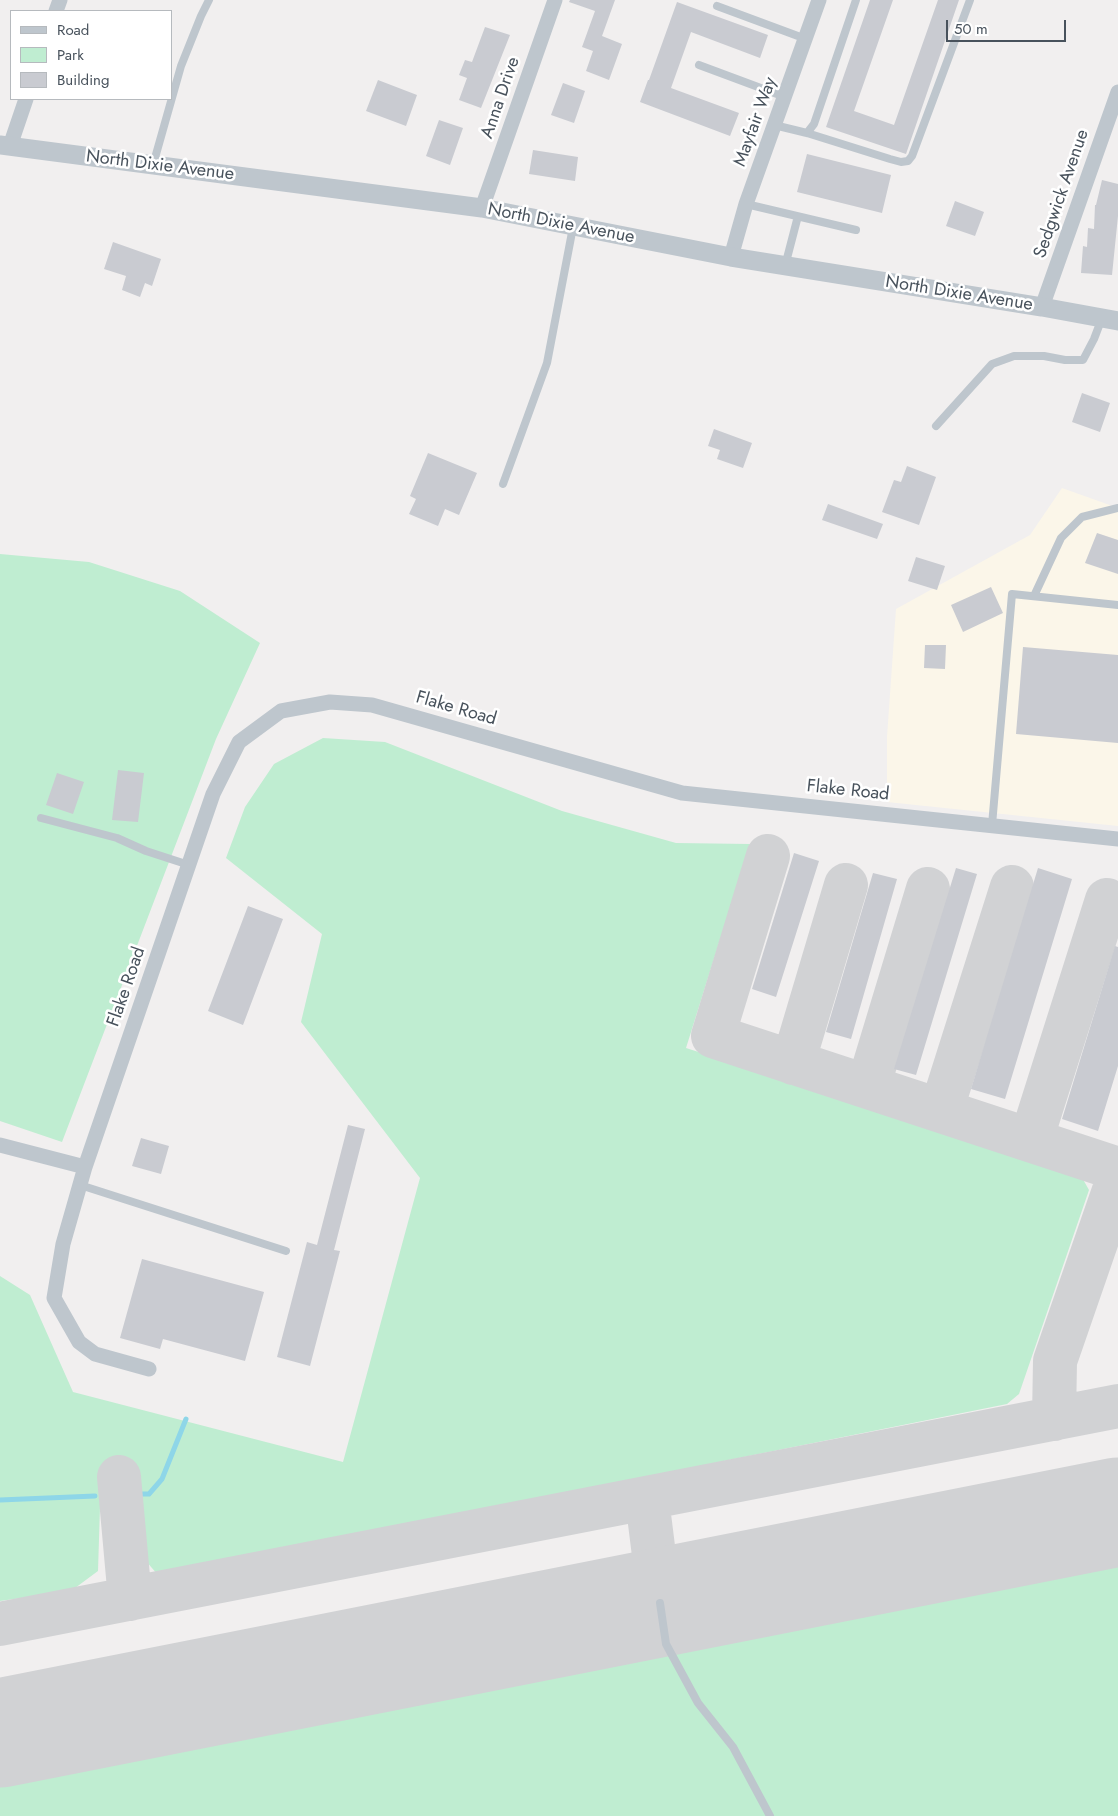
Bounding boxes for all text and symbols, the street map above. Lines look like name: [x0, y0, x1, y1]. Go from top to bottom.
legend: [10, 10, 172, 100]
scale bar: [948, 10, 1068, 42]
text: 50 m: [954, 18, 988, 40]
text: Road: [57, 19, 89, 41]
text: Park: [57, 44, 84, 66]
street label: Anna Drive: [477, 54, 525, 142]
text: Building: [57, 69, 109, 91]
street label: Mayfair Way: [730, 74, 782, 170]
street label: Sedgwick Avenue: [1030, 127, 1094, 261]
street label: North Dixie Avenue: [85, 146, 235, 186]
street label: North Dixie Avenue: [486, 199, 636, 249]
street label: North Dixie Avenue: [884, 272, 1034, 316]
street label: Flake Road: [413, 687, 499, 731]
street label: Flake Road: [806, 776, 890, 806]
street label: Flake Road: [103, 944, 151, 1030]

